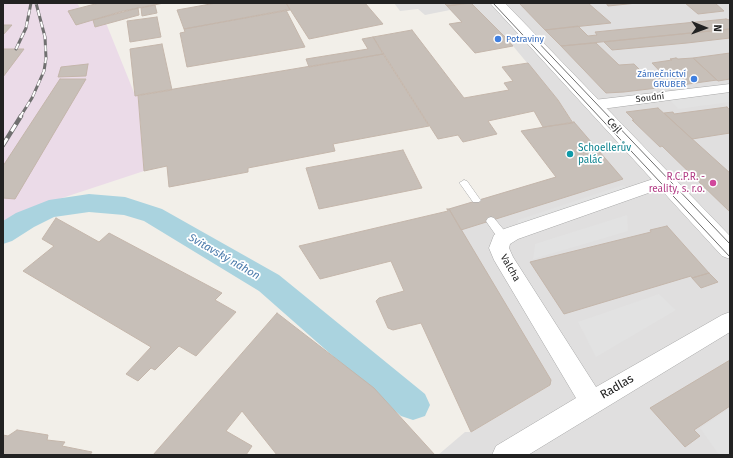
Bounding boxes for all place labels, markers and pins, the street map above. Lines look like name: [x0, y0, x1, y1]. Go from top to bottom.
marker: Potraviny: [493, 34, 503, 44]
place label: Potraviny: [506, 34, 544, 44]
place label: Zámečnictví GRUBER: [637, 69, 686, 90]
marker: Zámečnictví GRUBER: [689, 74, 699, 84]
place label: Schoellerův palác: [578, 142, 631, 166]
marker: Schoellerův palác: [565, 149, 575, 159]
place label: R.C.P.R. - reality, s. r.o.: [649, 171, 705, 194]
marker: R.C.P.R. - reality, s. r.o.: [708, 178, 718, 188]

